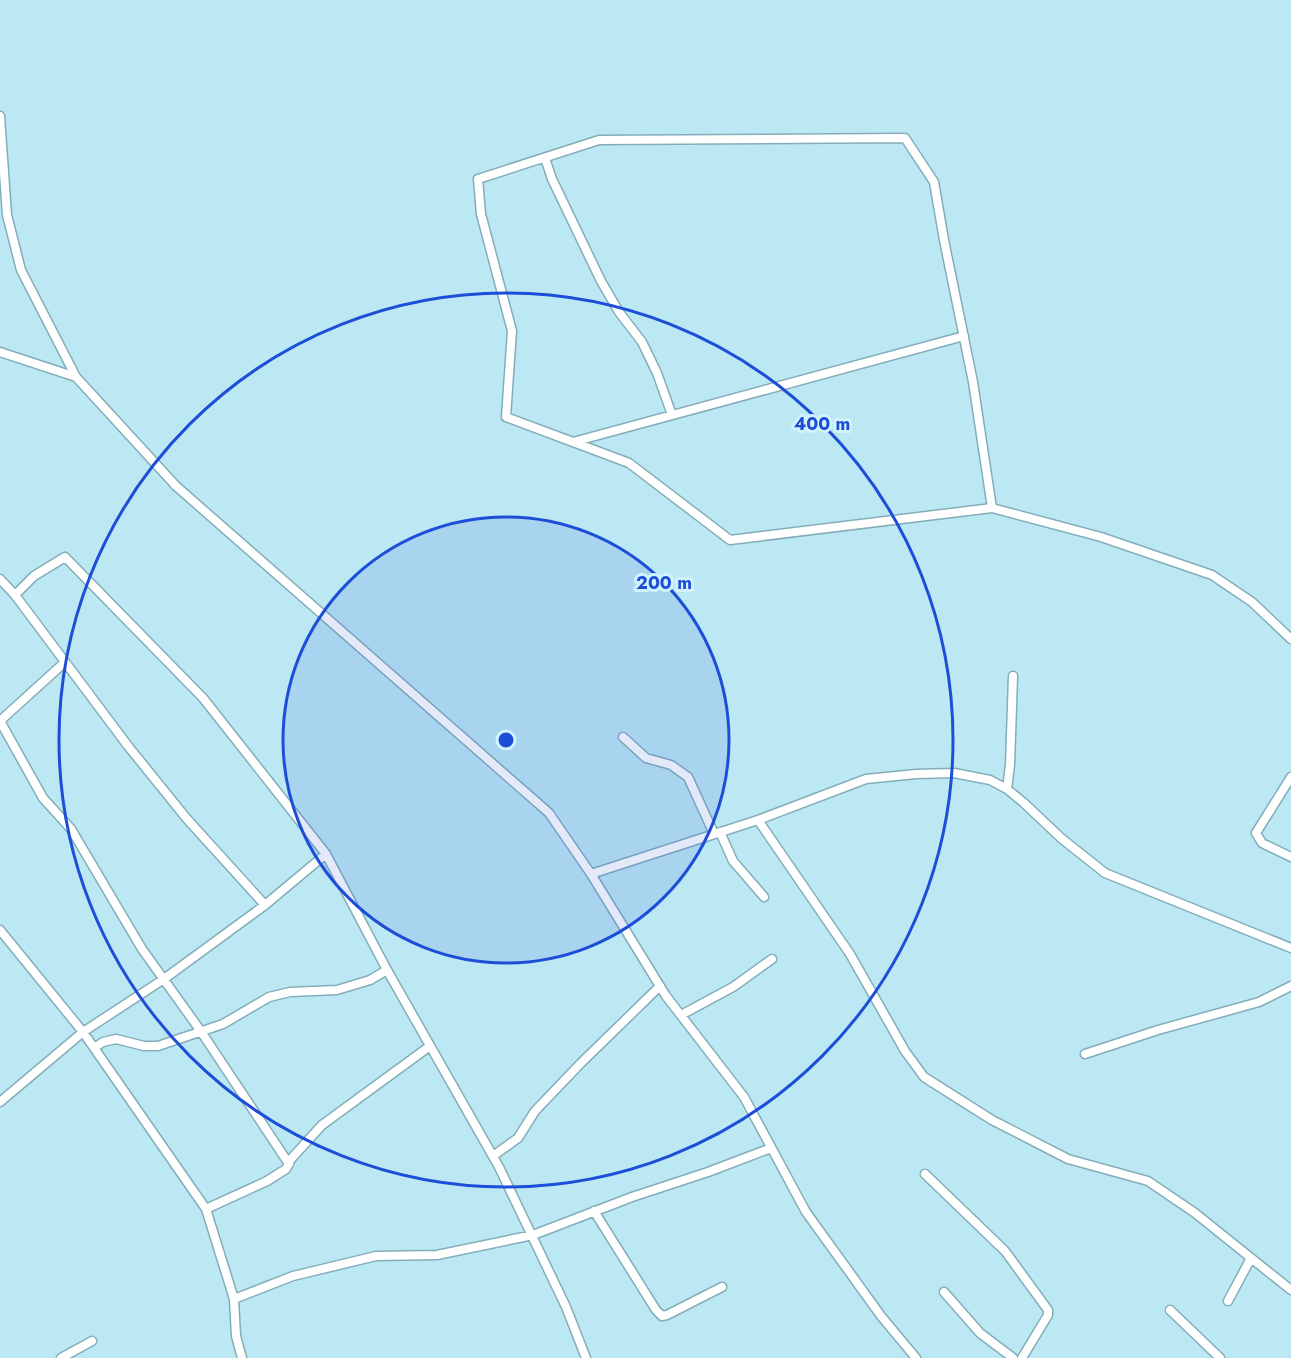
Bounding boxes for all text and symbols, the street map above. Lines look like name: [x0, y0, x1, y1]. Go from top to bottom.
text: 400 m: [794, 411, 850, 437]
text: 200 m: [636, 570, 692, 596]
centre of rings: [496, 730, 516, 750]

